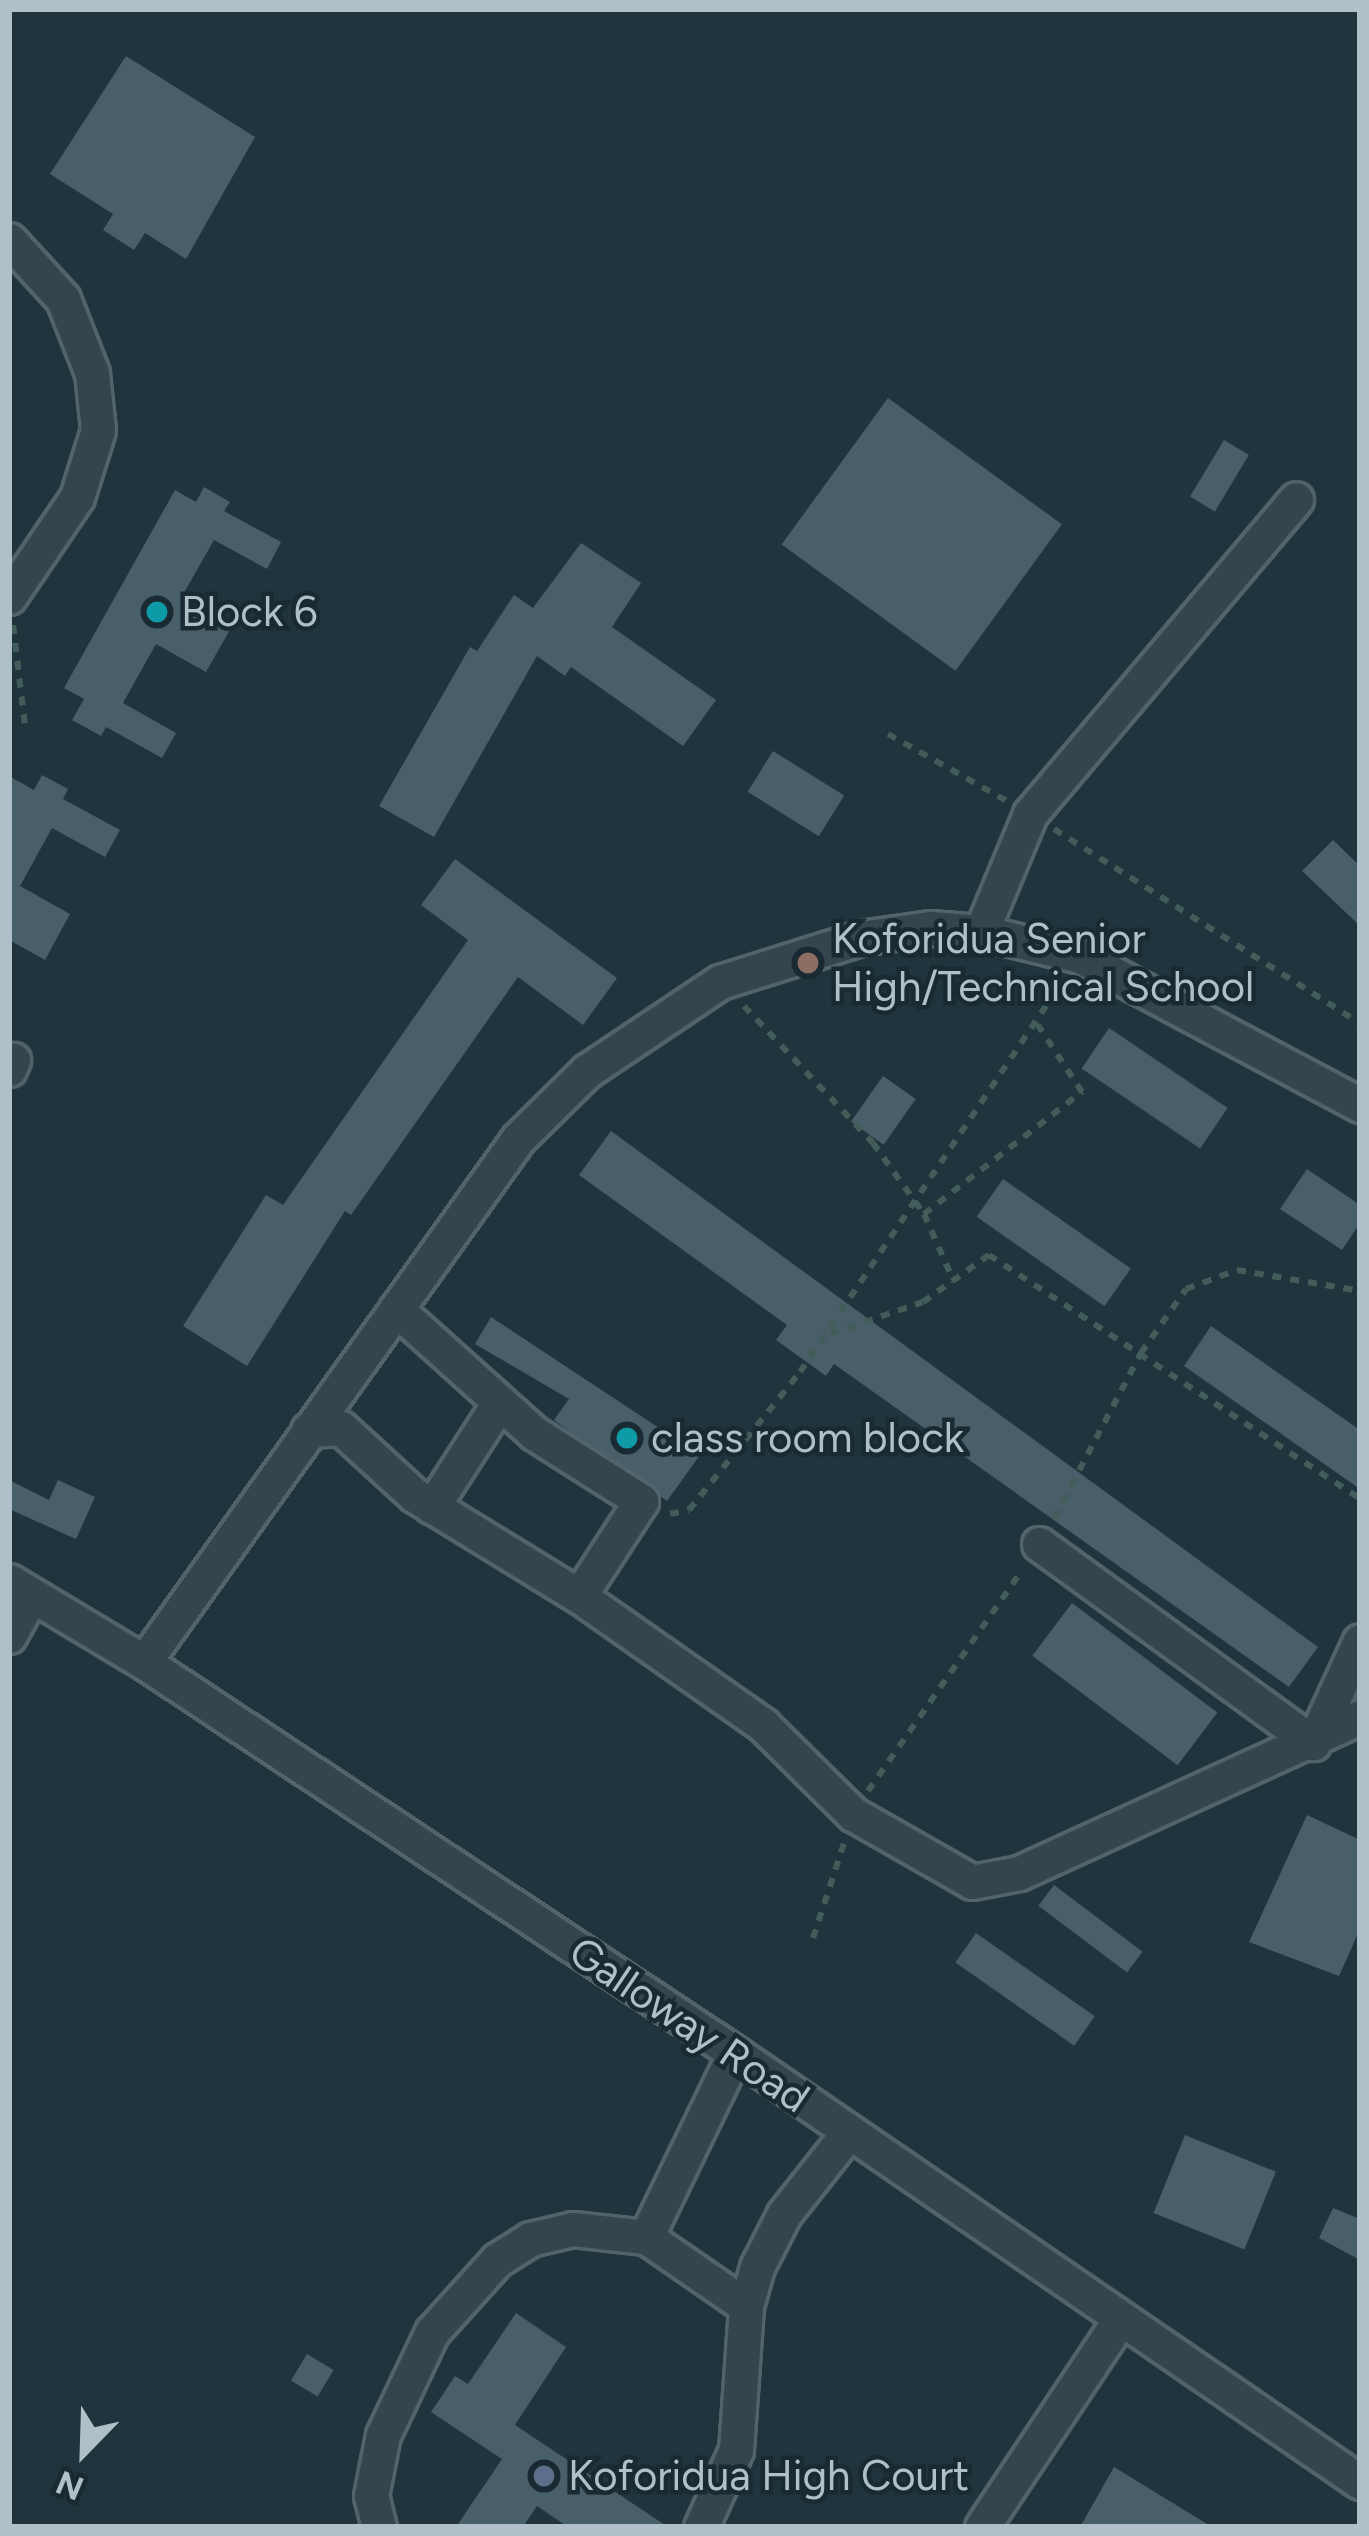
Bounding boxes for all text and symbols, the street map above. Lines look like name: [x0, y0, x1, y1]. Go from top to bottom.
place label: Block 6: [181, 587, 317, 637]
marker: Block 6: [144, 599, 170, 625]
place label: Koforidua Senior High/Technical School: [832, 914, 1254, 1012]
marker: Koforidua Senior High/Technical School: [795, 950, 821, 976]
place label: class room block: [651, 1413, 964, 1463]
marker: class room block: [614, 1425, 640, 1451]
street label: Galloway Road: [560, 1926, 818, 2124]
north arrow: [24, 2392, 144, 2512]
place label: Koforidua High Court: [568, 2451, 969, 2501]
text: N: [50, 2463, 89, 2509]
marker: Koforidua High Court: [531, 2463, 557, 2489]

